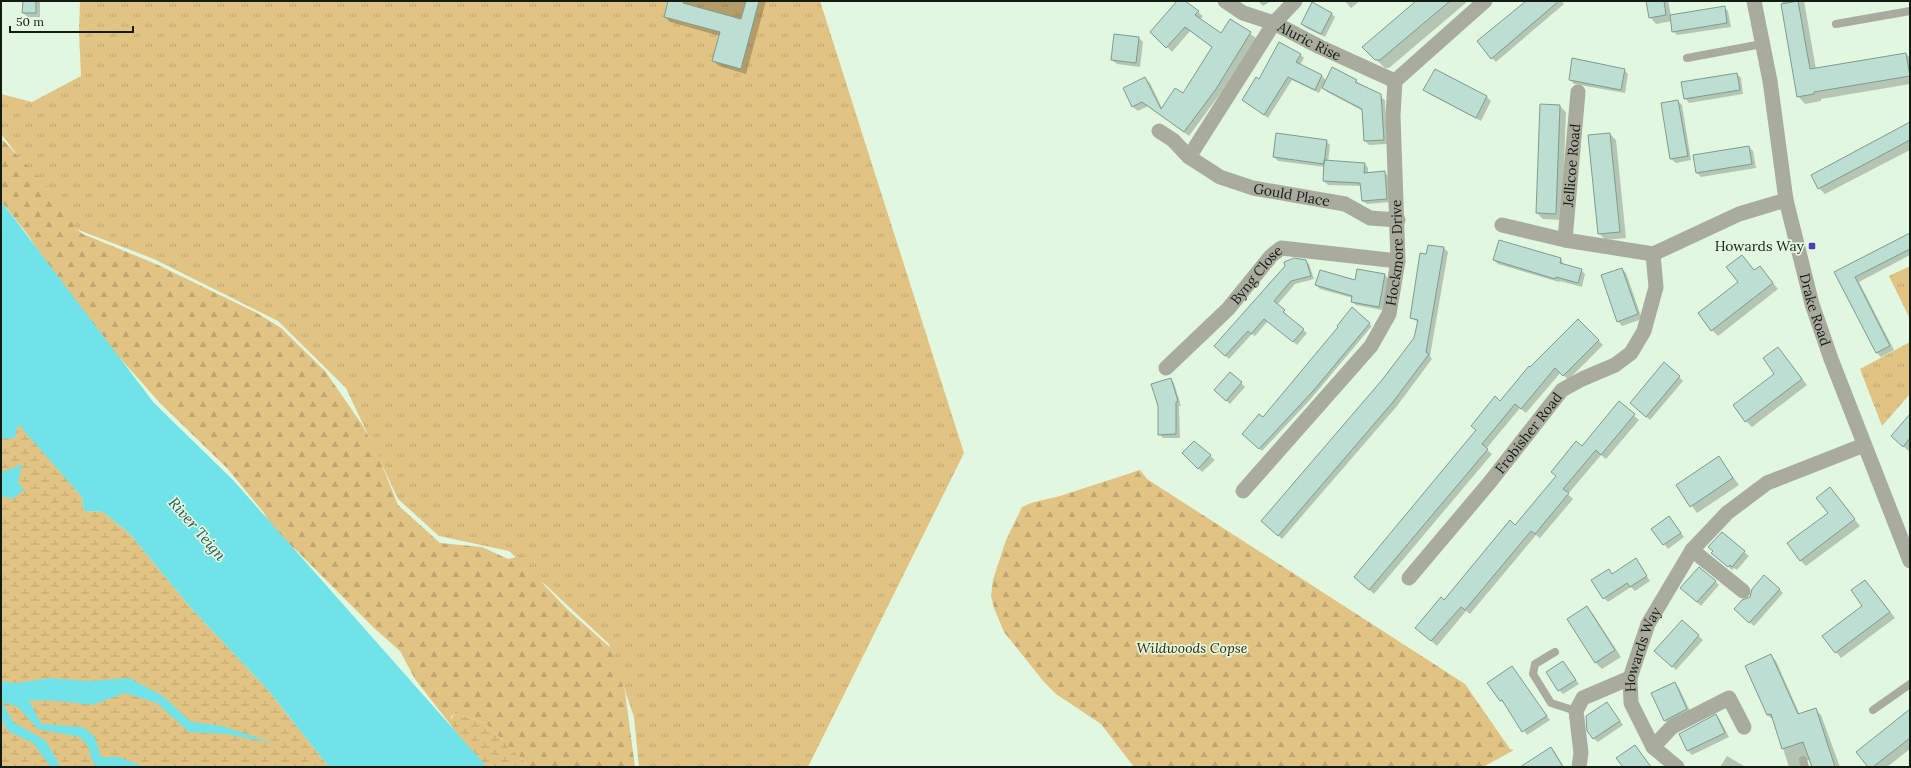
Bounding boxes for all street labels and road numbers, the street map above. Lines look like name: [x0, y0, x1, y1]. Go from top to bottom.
street label: Aluric Rise: [1274, 17, 1344, 65]
street label: Jellicoe Road: [1559, 123, 1584, 209]
street label: Gould Place: [1252, 179, 1332, 210]
street label: Hockmore Drive: [1382, 199, 1407, 307]
street label: Byng Close: [1226, 241, 1286, 308]
street label: Drake Road: [1796, 271, 1835, 348]
street label: Frobisher Road: [1491, 389, 1566, 477]
street label: Howards Way: [1620, 603, 1665, 693]

